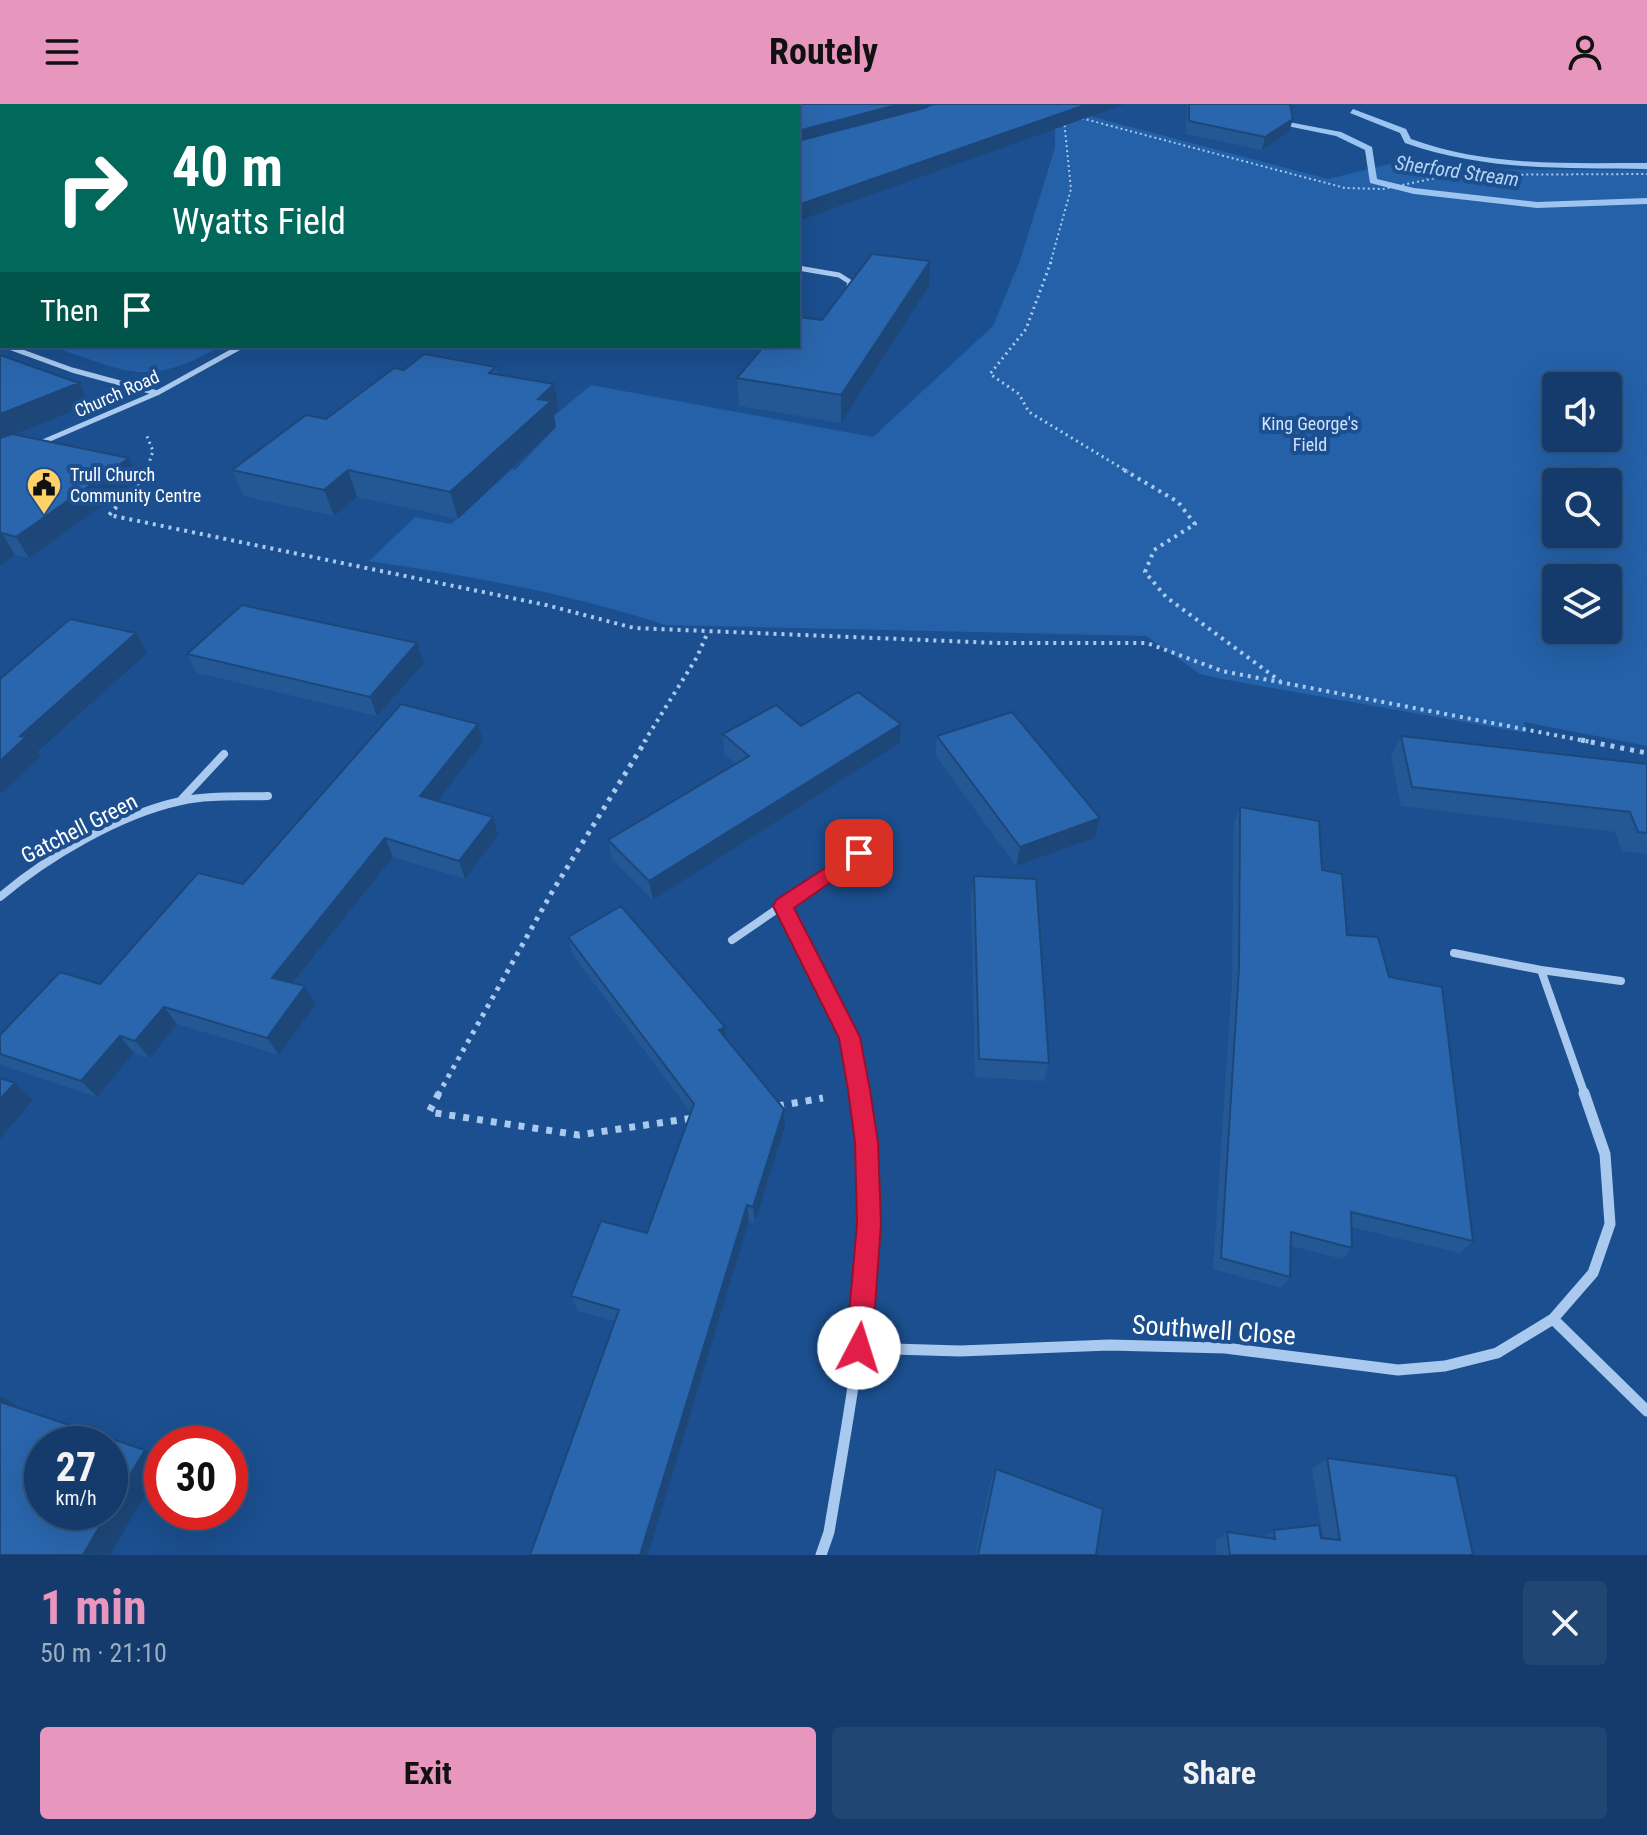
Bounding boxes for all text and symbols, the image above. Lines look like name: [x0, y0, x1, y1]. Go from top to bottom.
icon: menu: [40, 30, 84, 74]
icon: person: [1563, 30, 1607, 74]
text: Routely: [769, 31, 878, 73]
text: 40 m: [172, 134, 283, 200]
icon: right: [40, 136, 144, 240]
water label: Sherford Stream: [1394, 150, 1520, 192]
text: Wyatts Field: [172, 201, 346, 243]
icon: arrive: [115, 288, 159, 332]
text: Then: [40, 293, 99, 328]
street label: Church Road: [71, 366, 162, 421]
map controls: [1542, 372, 1622, 644]
button: sound: [1542, 372, 1622, 452]
park label: King George's Field: [1262, 413, 1358, 455]
place label: Trull Church Community Centre: [70, 464, 201, 506]
public building icon: Trull Church Community Centre: [25, 466, 63, 516]
button: search: [1542, 468, 1622, 548]
button: layers: [1542, 564, 1622, 644]
street label: Gatchell Green: [17, 788, 142, 868]
pin: [825, 819, 893, 887]
icon: arrive: [837, 831, 881, 875]
position arrow: [817, 1306, 901, 1390]
street label: Southwell Close: [1131, 1309, 1297, 1351]
speed limit sign: 30: [144, 1426, 248, 1530]
text: 27: [56, 1444, 96, 1491]
text: km/h: [55, 1486, 97, 1510]
text: 1 min: [40, 1579, 147, 1636]
button: close: [1523, 1581, 1607, 1665]
text: 50 m · 21:10: [40, 1638, 167, 1668]
button: Exit: [40, 1727, 816, 1819]
button: Share: [832, 1727, 1607, 1819]

